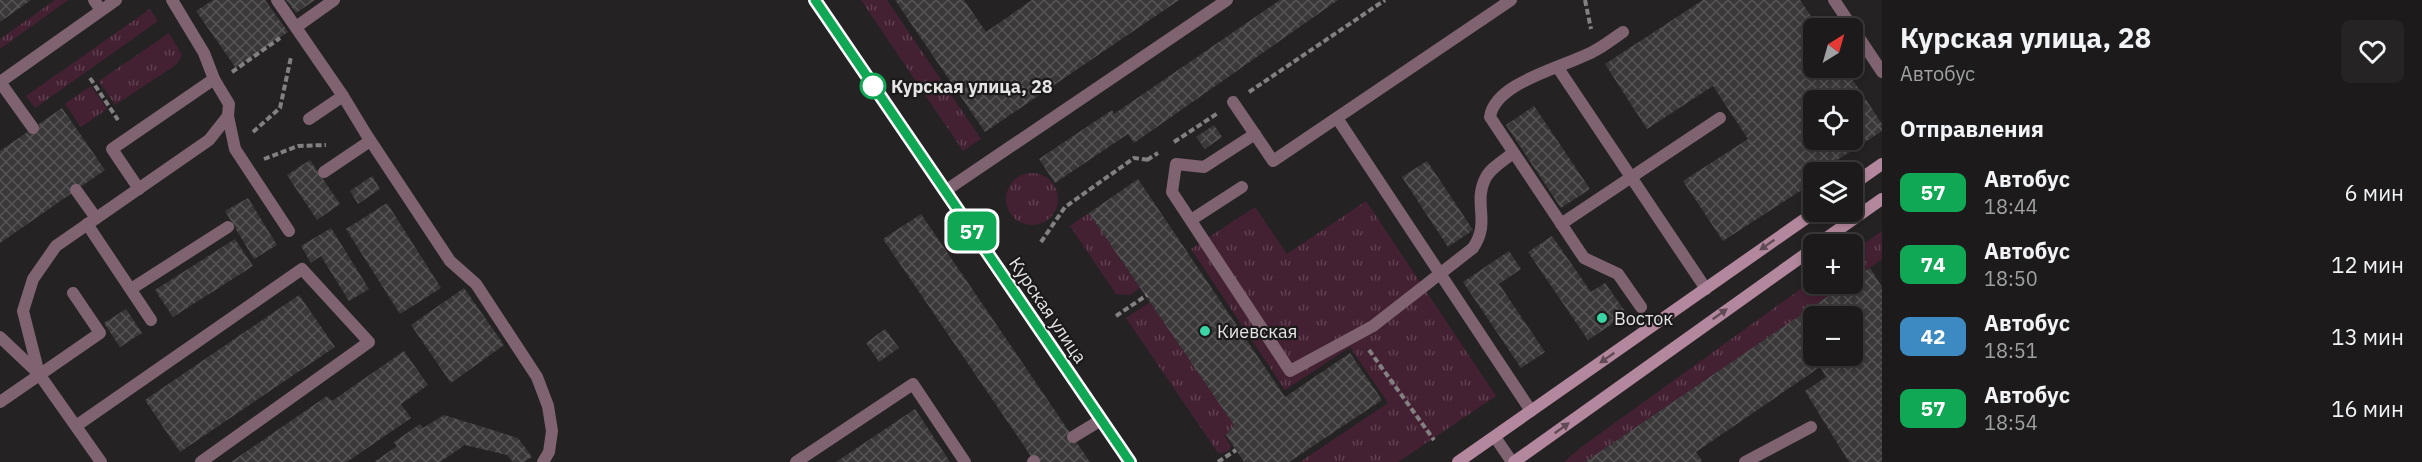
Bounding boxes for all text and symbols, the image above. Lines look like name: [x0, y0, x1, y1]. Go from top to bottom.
north arrow: [1803, 18, 1863, 78]
map controls: [1803, 18, 1863, 366]
text: Курская улица, 28: [1900, 19, 2151, 56]
button: heart: [2341, 20, 2404, 83]
text: Автобус: [1900, 60, 1975, 87]
marker: Курская улица, 28: [860, 73, 886, 99]
place label: Курская улица, 28: [891, 75, 1053, 98]
button: locate: [1803, 90, 1863, 150]
text: Отправления: [1900, 114, 2044, 143]
button: layers: [1803, 162, 1863, 222]
text: Автобус: [1984, 164, 2070, 193]
text: 57: [1920, 178, 1946, 206]
text: 6 мин: [2344, 178, 2404, 207]
text: 18:44: [1984, 193, 2038, 220]
line badge: 57: [945, 212, 999, 250]
text: 57: [959, 217, 985, 245]
button: +: [1803, 234, 1863, 294]
text: Автобус: [1984, 236, 2070, 265]
one-way arrow: [1759, 239, 1775, 251]
text: 74: [1920, 250, 1946, 278]
text: 12 мин: [2331, 250, 2404, 279]
street label: Курская улица: [1004, 253, 1092, 368]
text: 18:50: [1984, 265, 2038, 292]
button: −: [1803, 306, 1863, 366]
place label: Восток: [1614, 307, 1673, 330]
text: Автобус: [1984, 308, 2070, 337]
one-way arrow: [1713, 309, 1728, 321]
marker: Восток: [1595, 311, 1609, 325]
place label: Киевская: [1217, 320, 1297, 343]
text: 42: [1920, 322, 1946, 350]
text: 13 мин: [2331, 322, 2404, 351]
marker: Киевская: [1198, 324, 1212, 338]
text: 18:51: [1984, 337, 2038, 364]
one-way arrow: [1600, 351, 1615, 363]
text: Автобус: [1984, 380, 2070, 409]
text: 57: [1920, 394, 1946, 422]
text: 16 мин: [2331, 394, 2404, 423]
text: 18:54: [1984, 409, 2038, 436]
one-way arrow: [1553, 422, 1569, 434]

